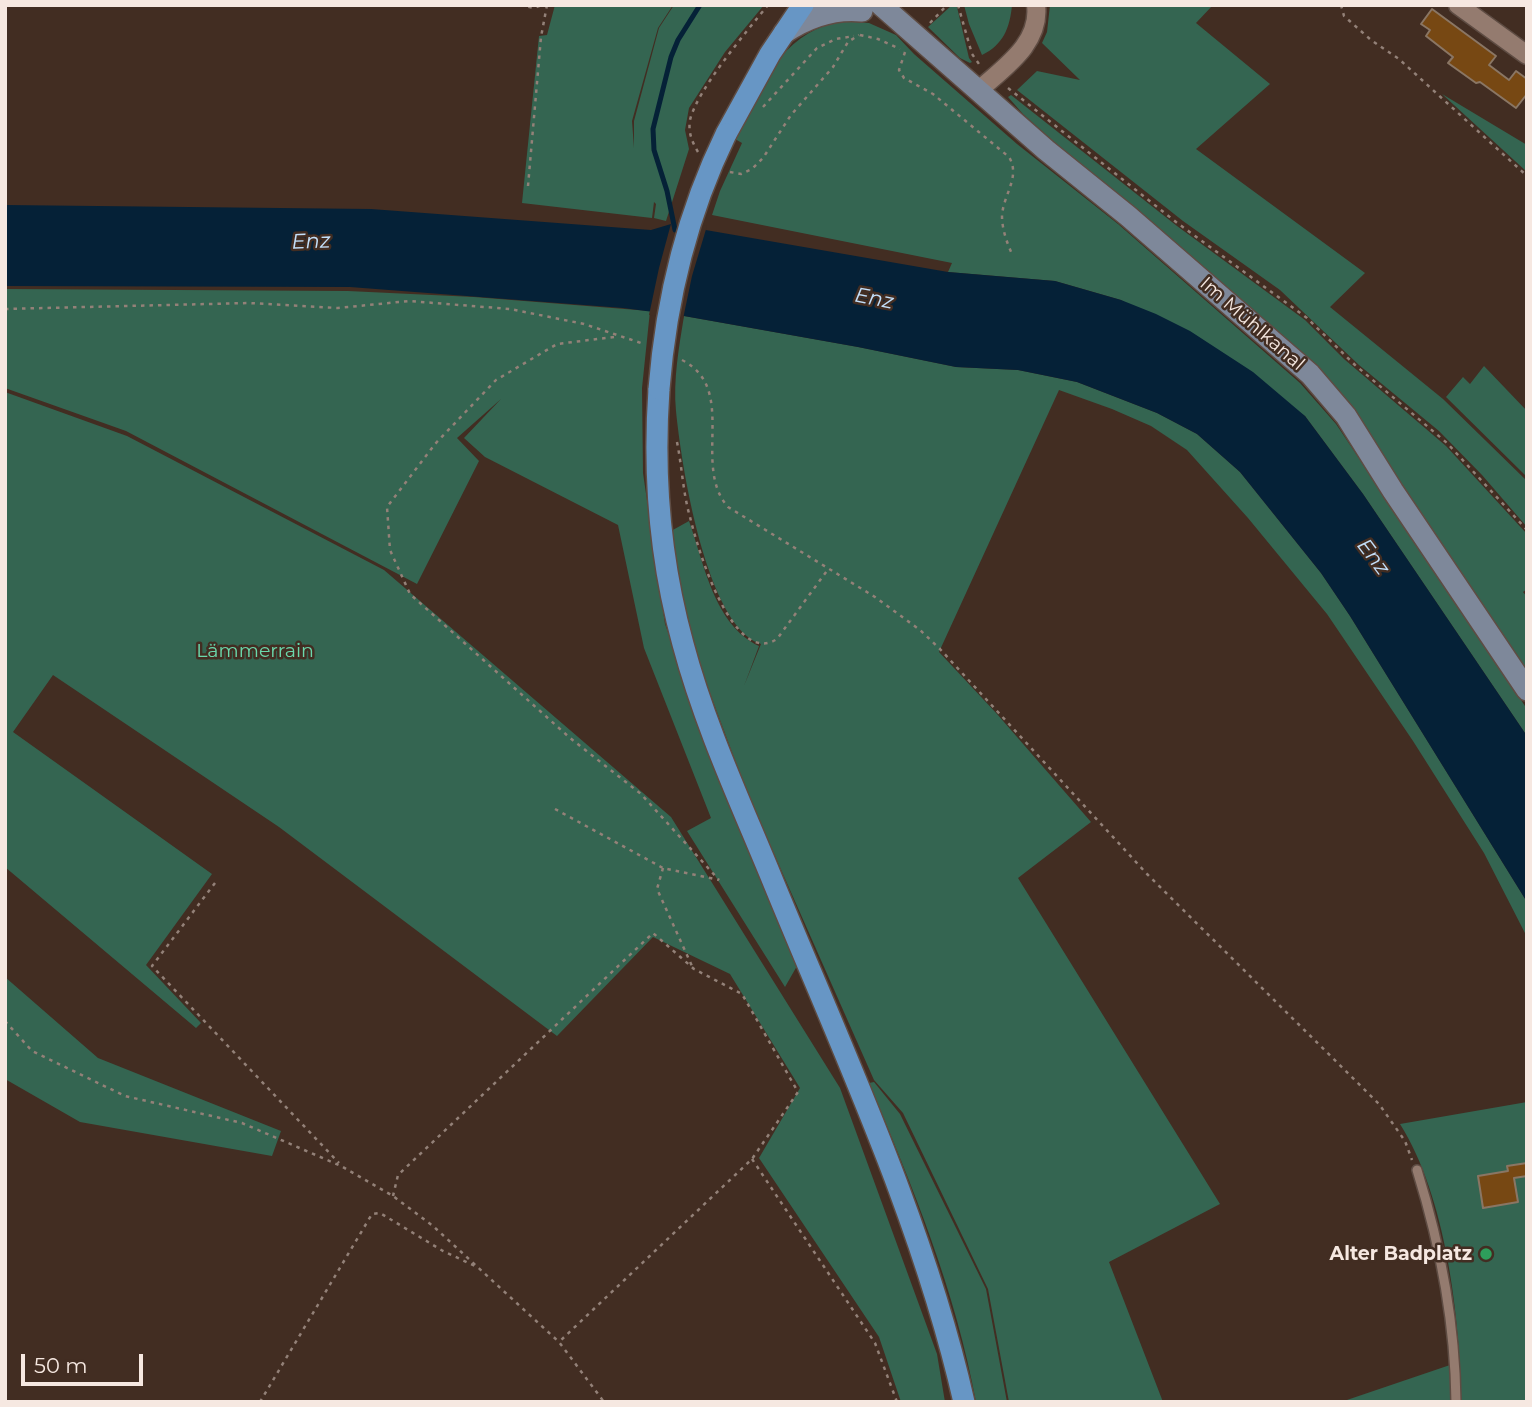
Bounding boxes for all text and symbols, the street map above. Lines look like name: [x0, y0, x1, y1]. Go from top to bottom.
water label: Enz: [291, 229, 331, 255]
street label: Im Mühlkanal: [1195, 272, 1309, 376]
water label: Enz: [852, 283, 896, 315]
water label: Enz: [1351, 534, 1395, 580]
park label: Lämmerrain: [196, 640, 314, 662]
place label: Alter Badplatz: [1330, 1243, 1472, 1265]
marker: Alter Badplatz: [1478, 1246, 1494, 1262]
scale bar: [24, 1340, 147, 1384]
text: 50 m: [34, 1353, 88, 1378]

